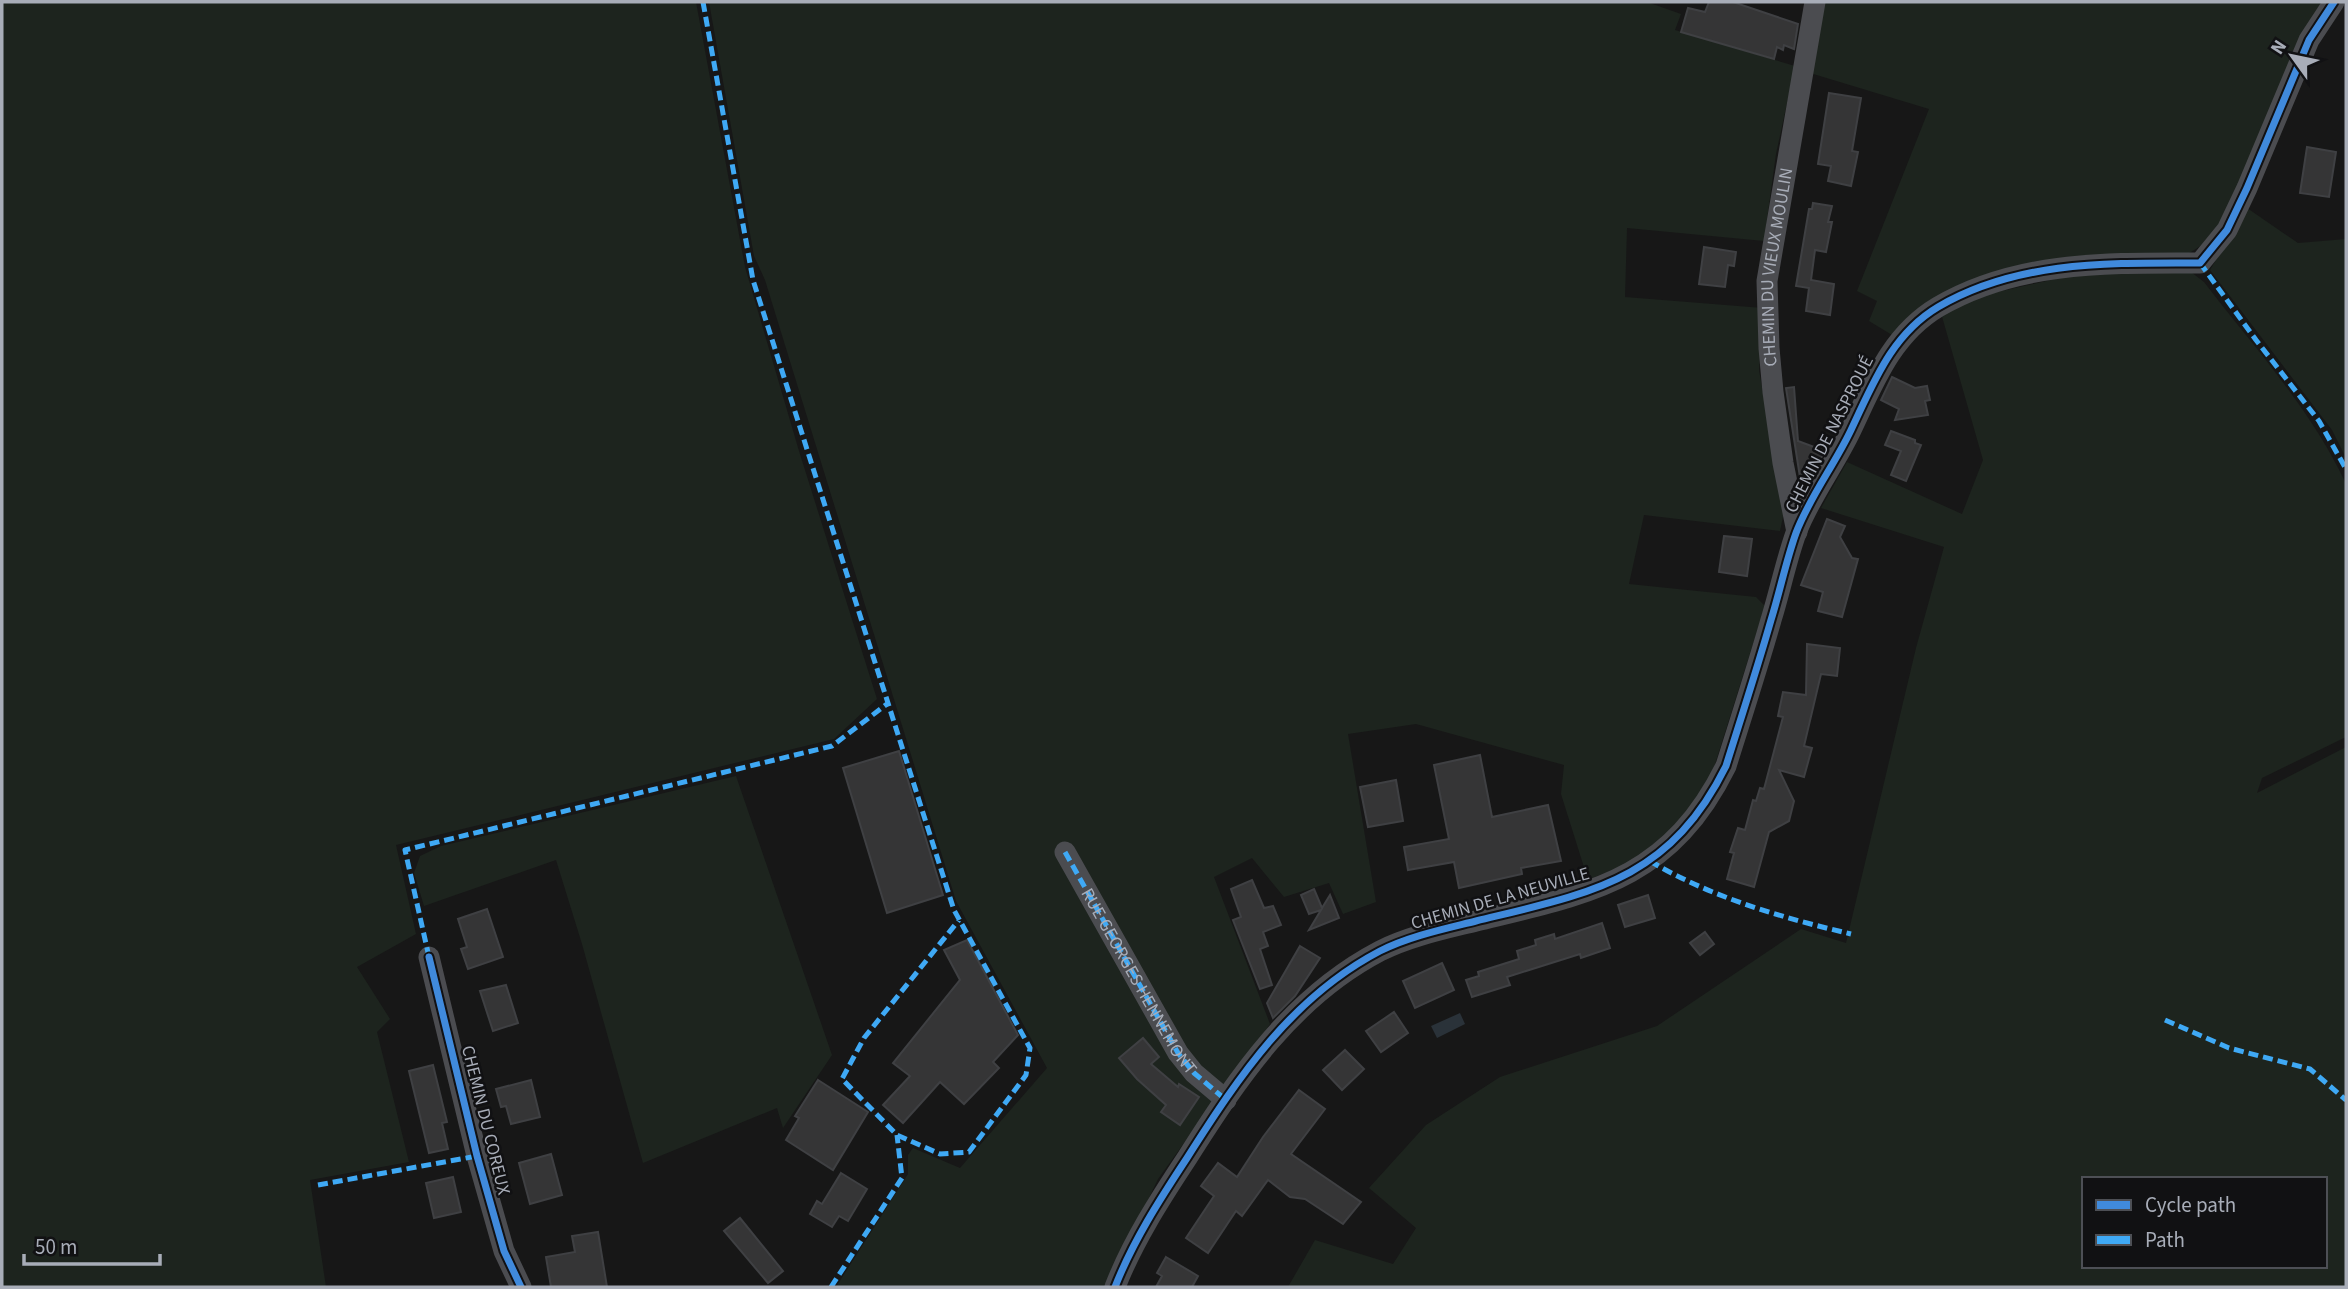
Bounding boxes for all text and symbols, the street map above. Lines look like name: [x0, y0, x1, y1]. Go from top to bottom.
north arrow: [2257, 21, 2327, 91]
text: N: [2264, 35, 2294, 60]
street label: CHEMIN DU VIEUX MOULIN: [1755, 166, 1799, 368]
street label: CHEMIN DE NASPROUÉ: [1779, 351, 1880, 517]
street label: CHEMIN DE LA NEUVILLE: [1408, 861, 1592, 936]
street label: RUE GEORGES HENNEMONT: [1075, 884, 1203, 1080]
street label: CHEMIN DU COREUX: [455, 1043, 516, 1197]
legend: [2082, 1177, 2327, 1268]
text: Cycle path: [2145, 1190, 2236, 1220]
scale bar: [24, 1222, 161, 1266]
text: Path: [2145, 1225, 2185, 1255]
text: 50 m: [35, 1232, 77, 1262]

